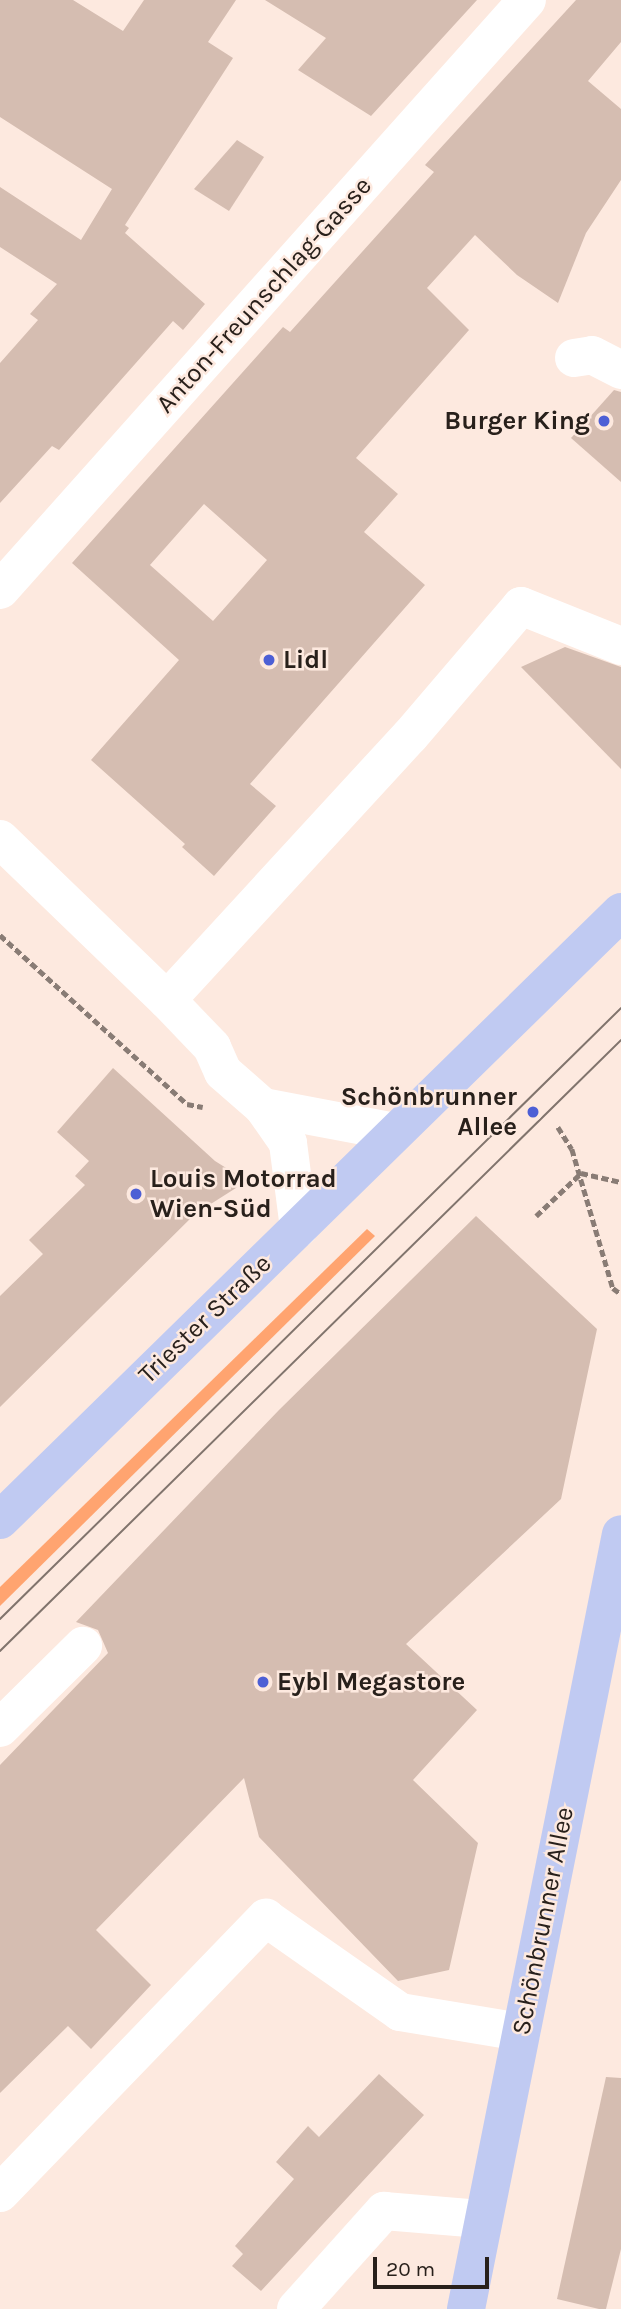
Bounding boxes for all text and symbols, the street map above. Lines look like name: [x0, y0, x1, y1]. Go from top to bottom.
street label: Anton-Freunschlag-Gasse: [150, 170, 378, 420]
place label: Burger King: [444, 405, 590, 437]
marker: Burger King: [596, 413, 612, 429]
place label: Lidl: [283, 644, 328, 676]
marker: Lidl: [261, 652, 277, 668]
place label: Schönbrunner Allee: [341, 1081, 517, 1142]
marker: Schönbrunner Allee: [523, 1102, 543, 1122]
place label: Louis Motorrad Wien-Süd: [150, 1163, 337, 1224]
marker: Louis Motorrad Wien-Süd: [128, 1186, 144, 1202]
street label: Triester Straße: [132, 1248, 278, 1390]
place label: Eybl Megastore: [277, 1666, 465, 1698]
marker: Eybl Megastore: [255, 1674, 271, 1690]
street label: Schönbrunner Allee: [506, 1804, 580, 2038]
scale bar: [376, 2242, 491, 2286]
text: 20 m: [386, 2257, 435, 2281]

